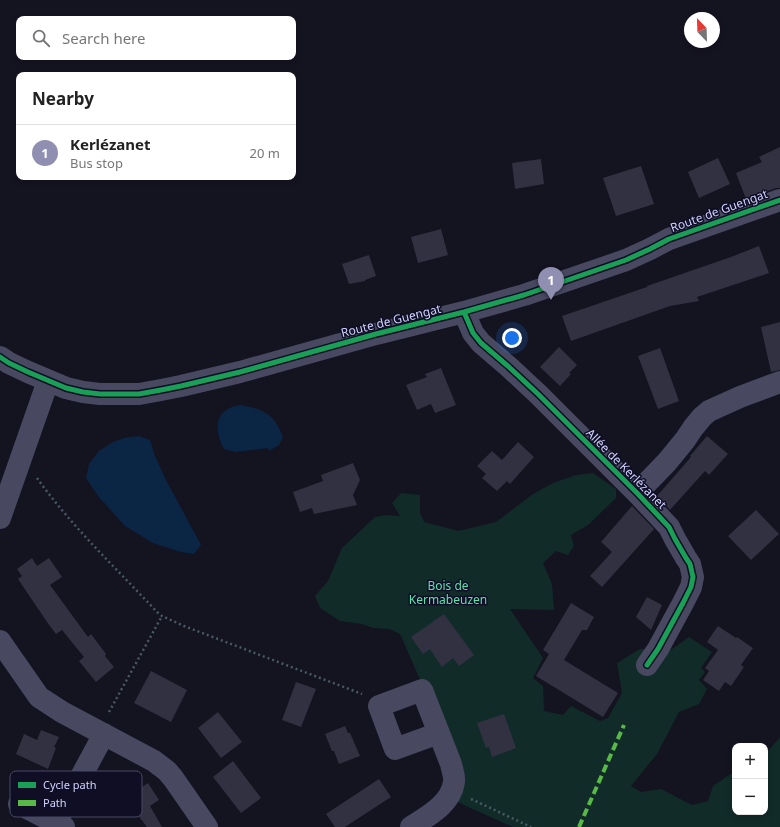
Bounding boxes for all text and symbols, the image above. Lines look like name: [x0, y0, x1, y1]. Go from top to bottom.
north arrow: [684, 12, 720, 48]
search box: [16, 16, 296, 60]
icon: search: [30, 27, 52, 49]
text: Search here: [62, 28, 145, 48]
text: Nearby: [32, 87, 94, 110]
text: Kerlézanet: [70, 134, 151, 154]
text: 1: [41, 144, 49, 162]
text: 20 m: [250, 144, 280, 162]
text: Bus stop: [70, 154, 123, 172]
street label: Route de Guengat: [668, 185, 770, 236]
pin: 1: [538, 267, 564, 300]
street label: Route de Guengat: [339, 300, 443, 341]
your location: [502, 328, 522, 348]
street label: Allée de Kerlézanet: [582, 425, 671, 513]
park label: Bois de Kermabeuzen: [409, 577, 487, 608]
map controls: [732, 743, 768, 815]
button: +: [732, 743, 768, 779]
legend: [10, 771, 142, 817]
text: Cycle path: [43, 777, 96, 792]
button: −: [732, 779, 768, 815]
text: Path: [43, 795, 67, 810]

